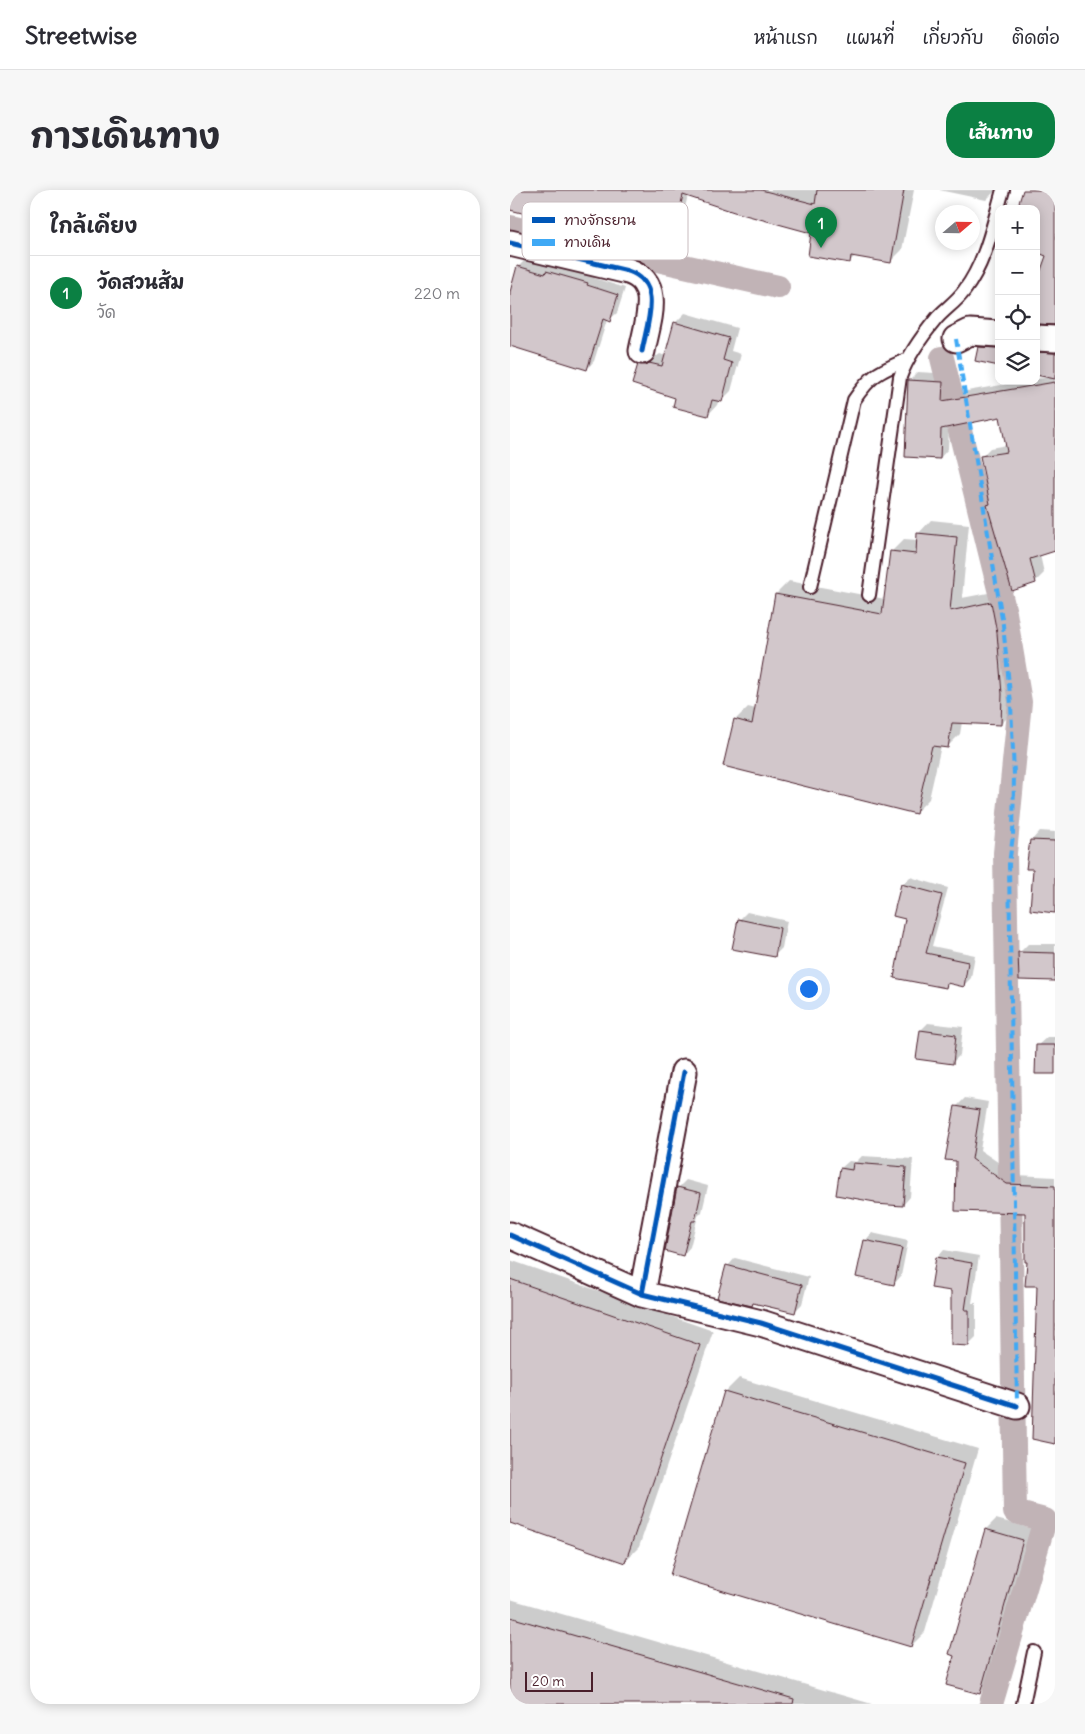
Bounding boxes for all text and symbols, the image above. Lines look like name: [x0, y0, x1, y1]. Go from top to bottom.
text: Streetwise: [25, 20, 137, 50]
text: หน้าแรก: [754, 26, 818, 49]
text: แผนที่: [846, 26, 894, 49]
text: เกี่ยวกับ: [922, 26, 984, 49]
text: ติดต่อ: [1012, 26, 1060, 49]
button: เส้นทาง: [946, 102, 1055, 158]
text: การเดินทาง: [30, 113, 220, 157]
legend: [522, 202, 688, 260]
north arrow: [935, 205, 980, 250]
map controls: [995, 205, 1040, 385]
button: +: [995, 205, 1040, 250]
pin: 1: [805, 207, 837, 248]
text: ทางจักรยาน: [564, 211, 637, 229]
text: ใกล้เคียง: [50, 212, 137, 239]
text: ทางเดิน: [564, 233, 611, 251]
button: −: [995, 250, 1040, 295]
text: วัดสวนส้ม: [97, 270, 184, 294]
text: 1: [63, 283, 69, 303]
text: 220 m: [414, 283, 460, 303]
button: locate: [995, 295, 1040, 340]
text: วัด: [97, 302, 116, 322]
button: layers: [995, 340, 1040, 385]
your location: [796, 976, 822, 1002]
scale bar: [525, 1669, 592, 1692]
text: 20 m: [532, 1672, 565, 1690]

